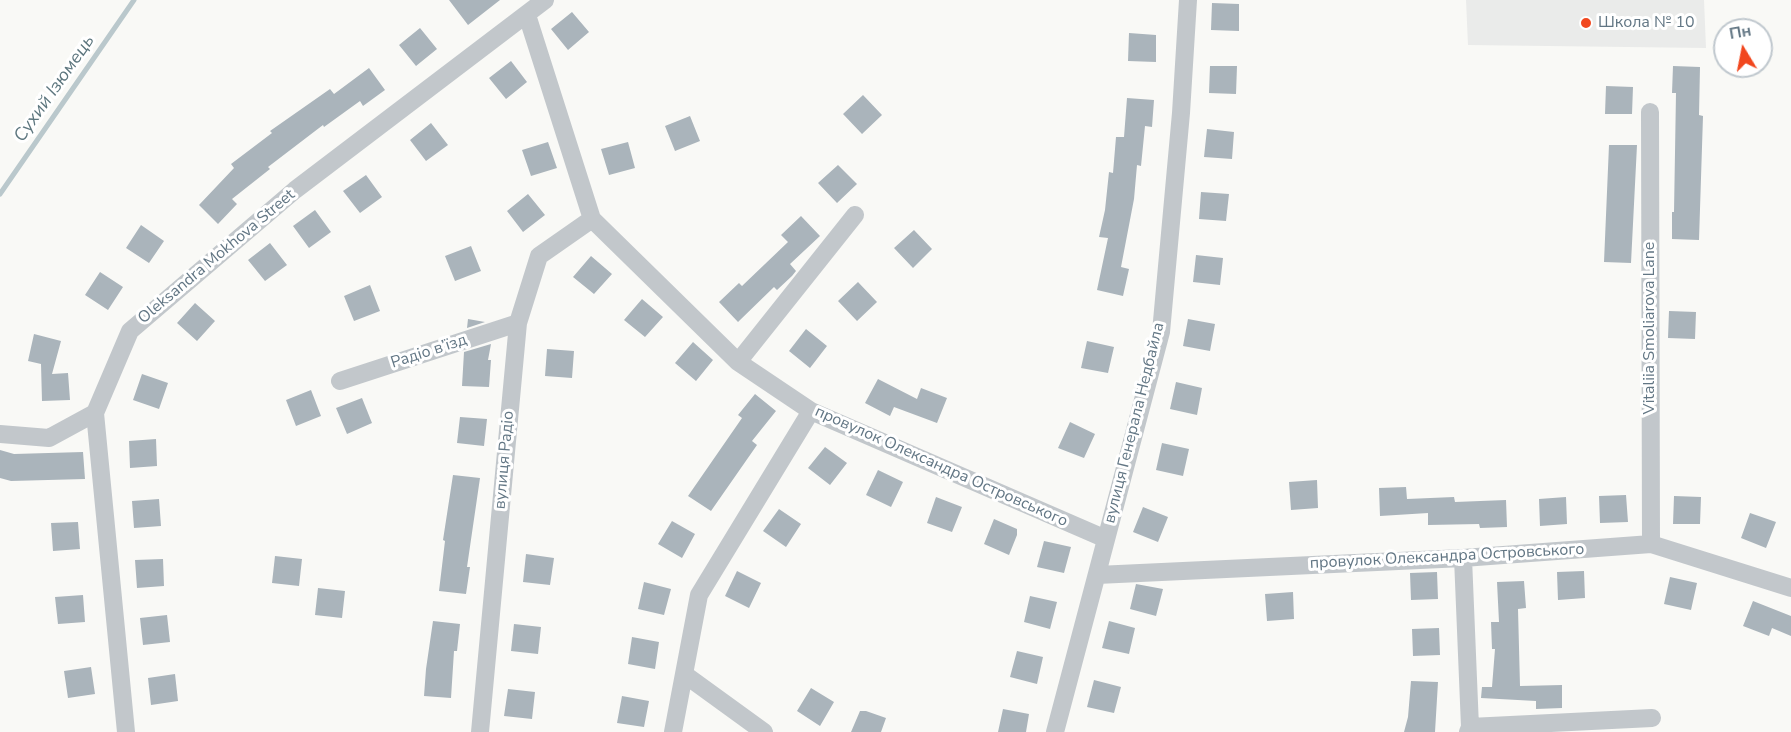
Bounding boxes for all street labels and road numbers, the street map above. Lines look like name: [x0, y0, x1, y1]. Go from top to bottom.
street label: Oleksandra Mokhova Street: [135, 186, 299, 328]
street label: Vitaliia Smoliarova Lane: [1640, 242, 1660, 414]
street label: вулиця Генерала Недбайла: [1101, 321, 1169, 525]
street label: Радіо в’їзд: [388, 331, 470, 373]
street label: провулок Олександра Островського: [812, 402, 1070, 532]
street label: вулиця Радіо: [491, 410, 519, 510]
street label: провулок Олександра Островського: [1309, 540, 1585, 574]

